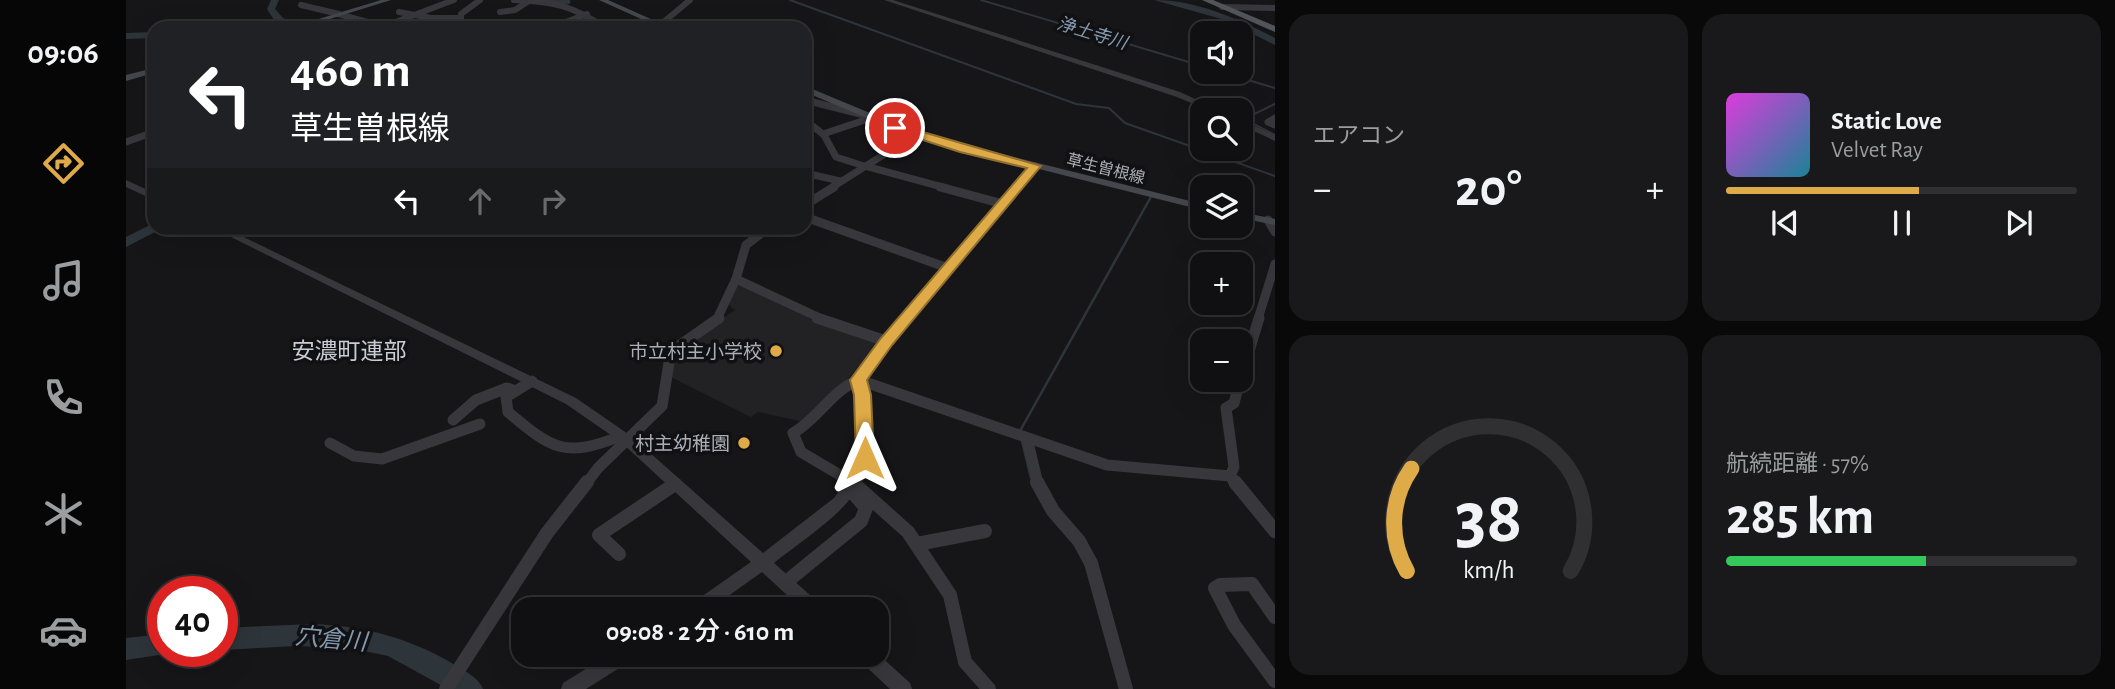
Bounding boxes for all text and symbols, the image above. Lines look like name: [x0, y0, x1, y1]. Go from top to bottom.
water label: 浄土寺川: [1055, 13, 1131, 54]
map controls: [1190, 21, 1253, 392]
button: sound: [1190, 21, 1253, 84]
text: 09:06: [27, 37, 99, 69]
text: 460 m: [290, 47, 411, 96]
icon: left: [175, 49, 266, 140]
pin: [865, 98, 925, 158]
button: search: [1190, 98, 1253, 161]
text: Static Love: [1831, 108, 1942, 134]
icon: arrive: [876, 109, 914, 147]
text: 草生曽根線: [290, 113, 450, 145]
text: エアコン: [1313, 125, 1405, 148]
icon: directions: [39, 139, 88, 188]
text: Velvet Ray: [1831, 139, 1923, 162]
street label: 草生曽根線: [1065, 151, 1147, 186]
text: 20°: [1455, 163, 1522, 215]
text: −: [1313, 171, 1331, 209]
text: +: [1646, 171, 1664, 209]
button: layers: [1190, 175, 1253, 238]
icon: left: [388, 182, 426, 220]
icon: ahead: [461, 182, 499, 220]
icon: right: [534, 182, 572, 220]
icon: previous: [1766, 204, 1804, 242]
icon: pause: [1883, 204, 1921, 242]
icon: next: [2000, 204, 2038, 242]
button: +: [1190, 252, 1253, 315]
icon: music: [39, 256, 88, 305]
button: −: [1190, 329, 1253, 392]
district label: 安濃町連部: [292, 339, 407, 364]
place label: 市立村主小学校: [629, 341, 762, 362]
marker: 市立村主小学校: [768, 343, 784, 359]
icon: phone: [39, 373, 88, 422]
position arrow: [828, 421, 902, 495]
place label: 村主幼稚園: [635, 434, 730, 454]
marker: 村主幼稚園: [736, 435, 752, 451]
text: 航続距離 · 57%: [1726, 453, 1869, 476]
text: 38: [1455, 483, 1522, 556]
icon: climate: [39, 489, 88, 538]
text: 285 km: [1726, 491, 1874, 543]
text: km/h: [1463, 558, 1514, 583]
speed limit sign: 40: [147, 576, 238, 667]
icon: car: [39, 606, 88, 655]
text: 09:08 · 2 分 · 610 m: [606, 619, 794, 645]
water label: 穴倉川: [294, 623, 371, 655]

